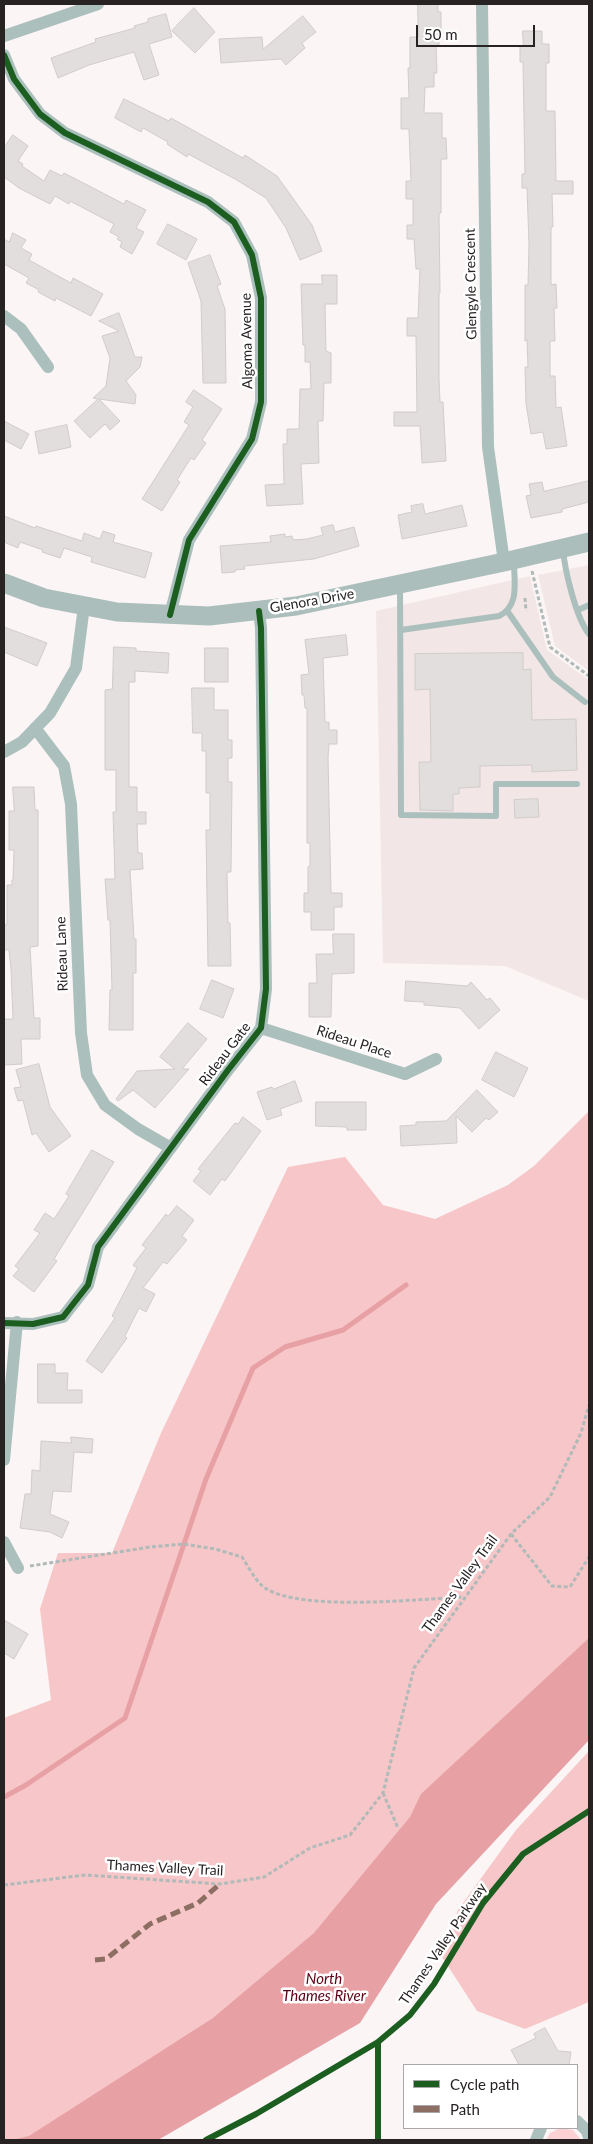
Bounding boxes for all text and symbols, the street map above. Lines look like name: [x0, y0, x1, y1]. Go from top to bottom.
scale bar: [418, 15, 537, 47]
text: 50 m: [424, 25, 458, 43]
street label: Glengyle Crescent: [462, 228, 480, 340]
street label: Algoma Avenue: [238, 293, 256, 389]
street label: Glenora Drive: [268, 585, 356, 617]
street label: Rideau Lane: [52, 916, 72, 992]
street label: Rideau Gate: [196, 1019, 254, 1089]
street label: Rideau Place: [314, 1022, 394, 1062]
street label: Thames Valley Trail: [419, 1532, 501, 1636]
street label: Thames Valley Trail: [106, 1857, 224, 1879]
street label: Thames Valley Parkway: [396, 1880, 490, 2008]
water label: North Thames River: [282, 1970, 366, 2005]
legend: [403, 2064, 578, 2129]
text: Cycle path: [450, 2075, 519, 2093]
text: Path: [450, 2100, 480, 2118]

